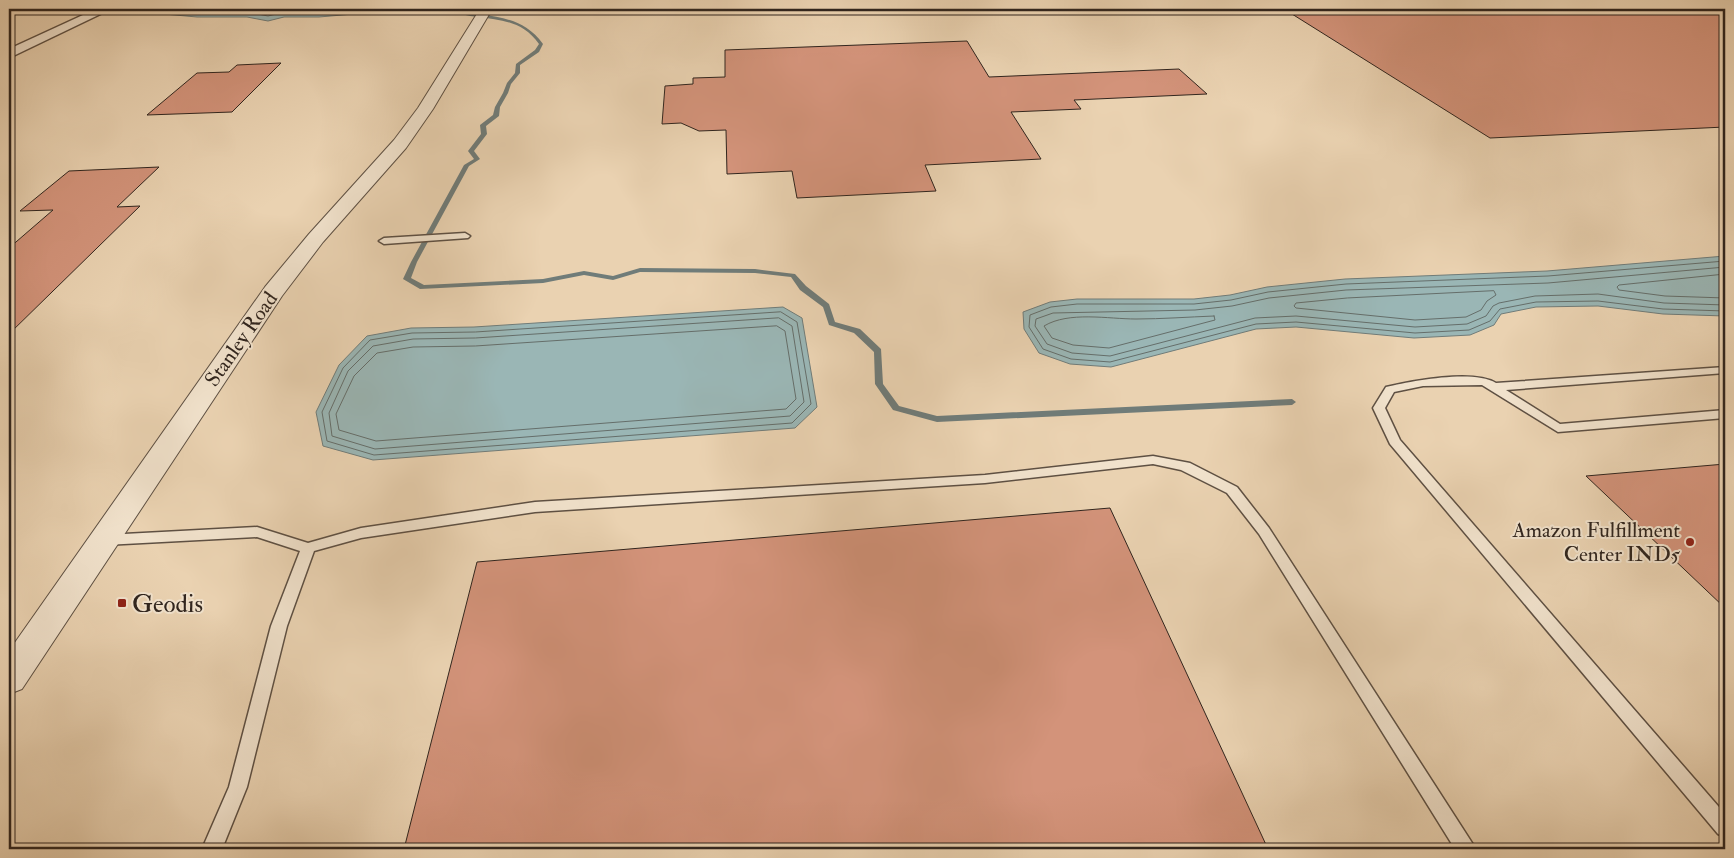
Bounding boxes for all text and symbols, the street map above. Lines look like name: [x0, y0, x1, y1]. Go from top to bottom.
street label: Stanley Road: [199, 286, 284, 392]
place label: Amazon Fulfillment Center IND5: [1511, 517, 1681, 568]
marker: Amazon Fulfillment Center IND5: [1684, 536, 1696, 548]
place label: Geodis: [132, 589, 203, 620]
marker: Geodis: [116, 597, 128, 609]

